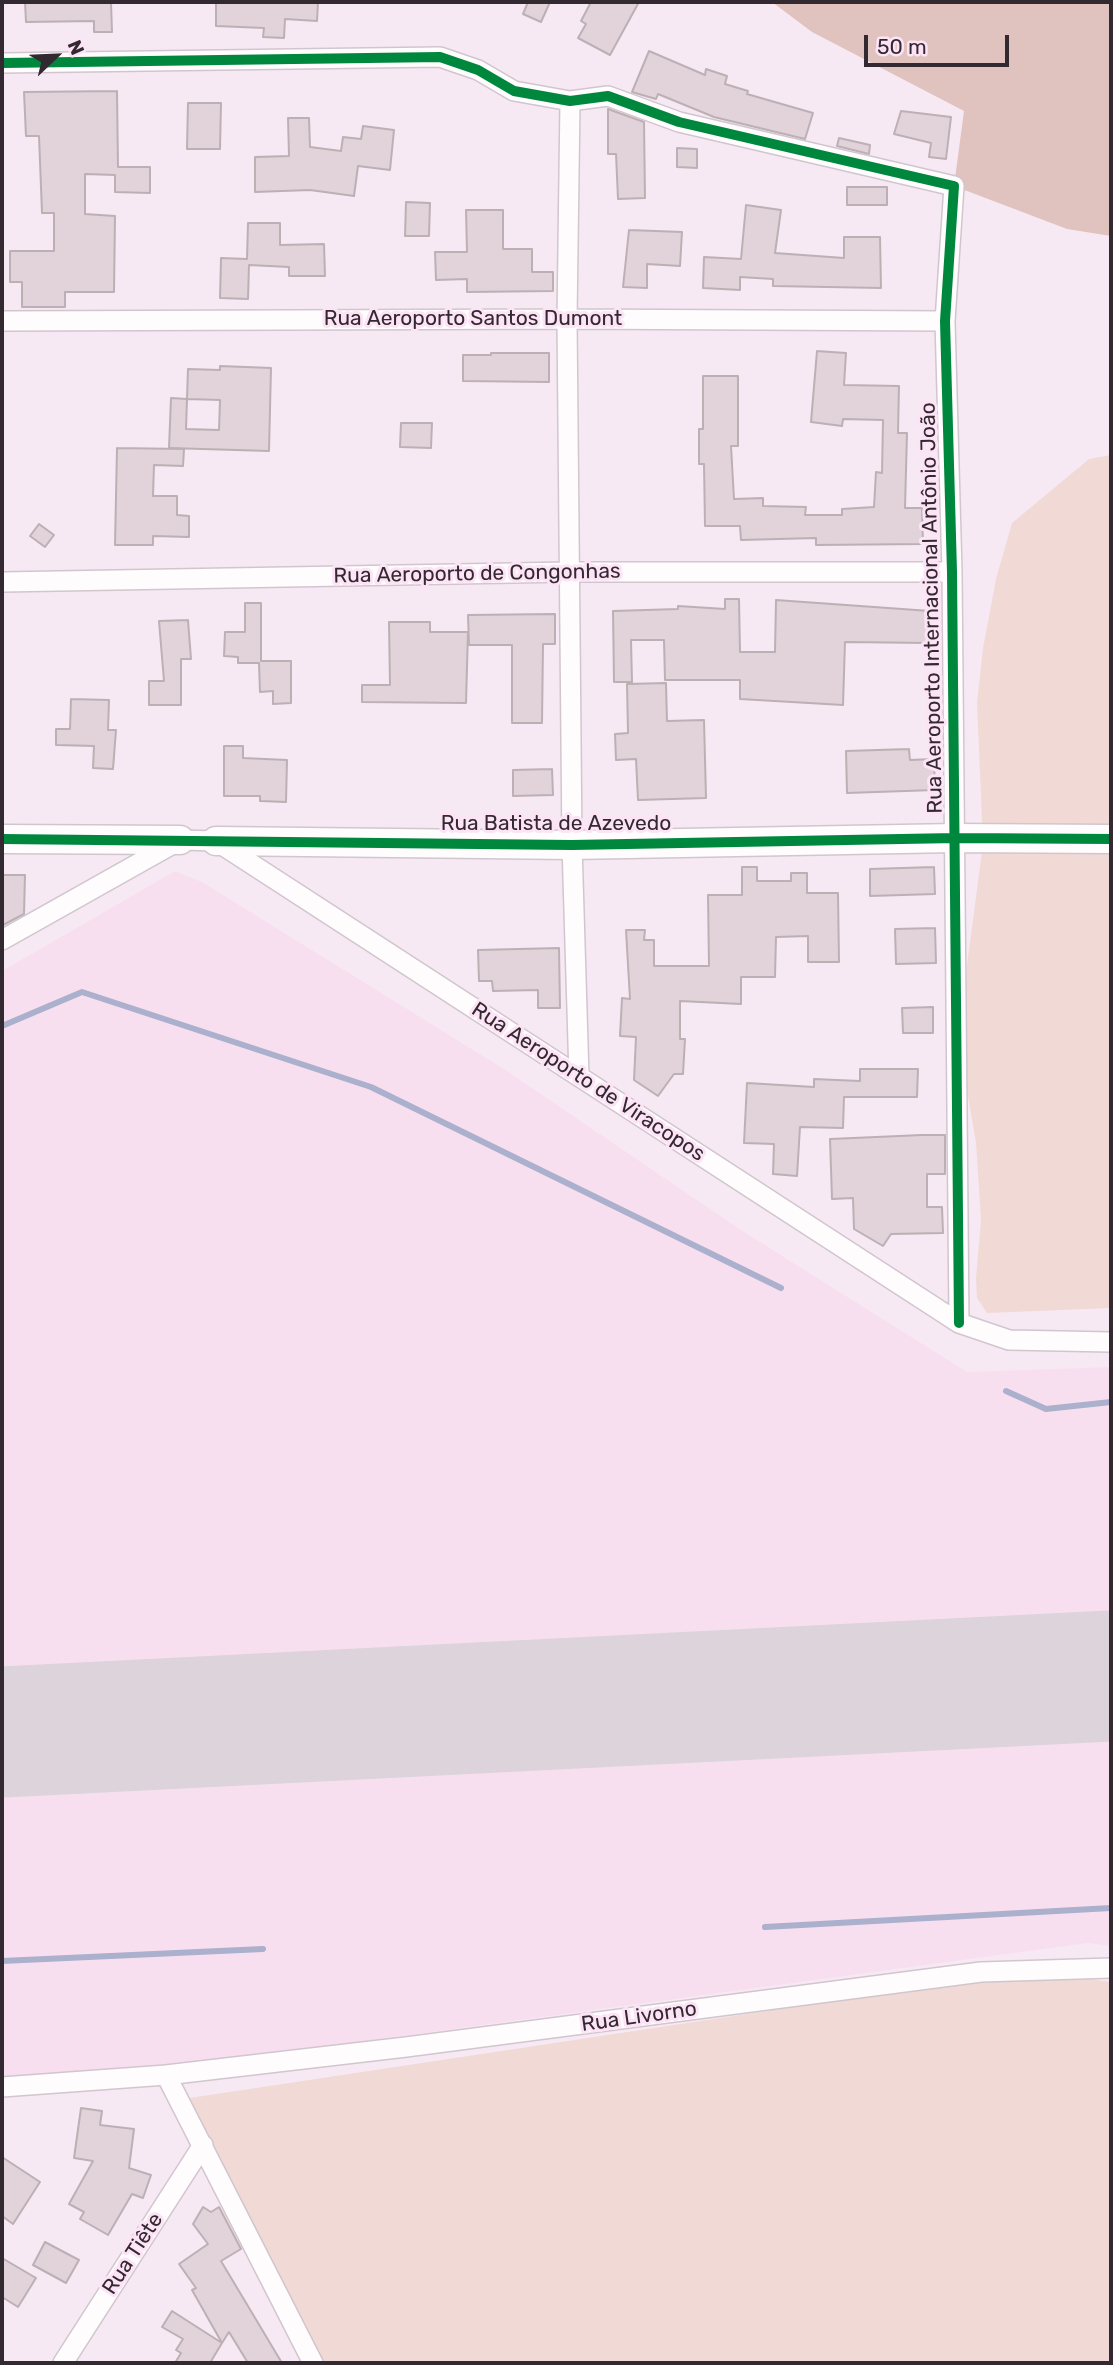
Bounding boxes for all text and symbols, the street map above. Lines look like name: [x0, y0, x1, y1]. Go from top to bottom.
north arrow: [21, 21, 91, 91]
scale bar: [868, 21, 1013, 65]
text: 50 m: [877, 34, 927, 59]
text: N: [63, 37, 89, 58]
street label: Rua Aeroporto Santos Dumont: [324, 306, 622, 332]
street label: Rua Aeroporto Internacional Antônio João: [916, 402, 948, 814]
street label: Rua Aeroporto de Congonhas: [333, 559, 621, 589]
street label: Rua Batista de Azevedo: [441, 811, 671, 837]
street label: Rua Aeroporto de Viracopos: [467, 997, 709, 1167]
street label: Rua Livorno: [580, 1996, 698, 2038]
street label: Rua Tiête: [97, 2209, 169, 2299]

